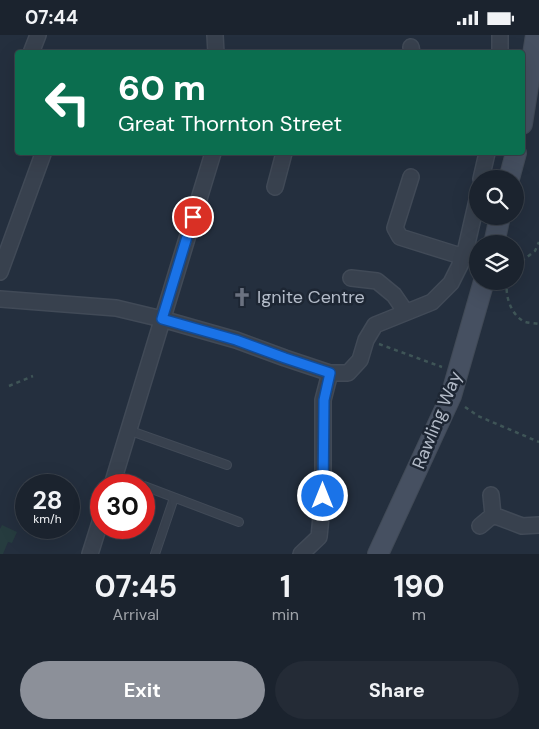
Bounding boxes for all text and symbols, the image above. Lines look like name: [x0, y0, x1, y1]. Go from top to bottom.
text: 07:44: [25, 5, 78, 30]
text: 60 m: [118, 65, 206, 111]
icon: left: [35, 70, 100, 135]
text: Great Thornton Street: [118, 109, 342, 138]
map controls: [469, 170, 524, 290]
button: search: [469, 170, 524, 225]
pin: [172, 196, 214, 238]
icon: arrive: [179, 203, 207, 231]
button: layers: [469, 235, 524, 290]
place label: Ignite Centre: [257, 285, 365, 309]
church icon: Ignite Centre: [231, 286, 253, 308]
street label: Rawling Way: [407, 368, 467, 472]
position arrow: [296, 469, 348, 521]
speed limit sign: 30: [90, 474, 155, 539]
text: 28: [32, 484, 63, 517]
text: km/h: [33, 511, 62, 527]
text: 07:45: [94, 567, 177, 606]
text: 1: [280, 567, 291, 606]
text: 190: [393, 567, 445, 606]
text: Arrival: [113, 604, 159, 625]
text: min: [272, 604, 299, 625]
text: m: [412, 604, 426, 625]
button: Exit: [20, 661, 265, 719]
button: Share: [275, 661, 519, 719]

